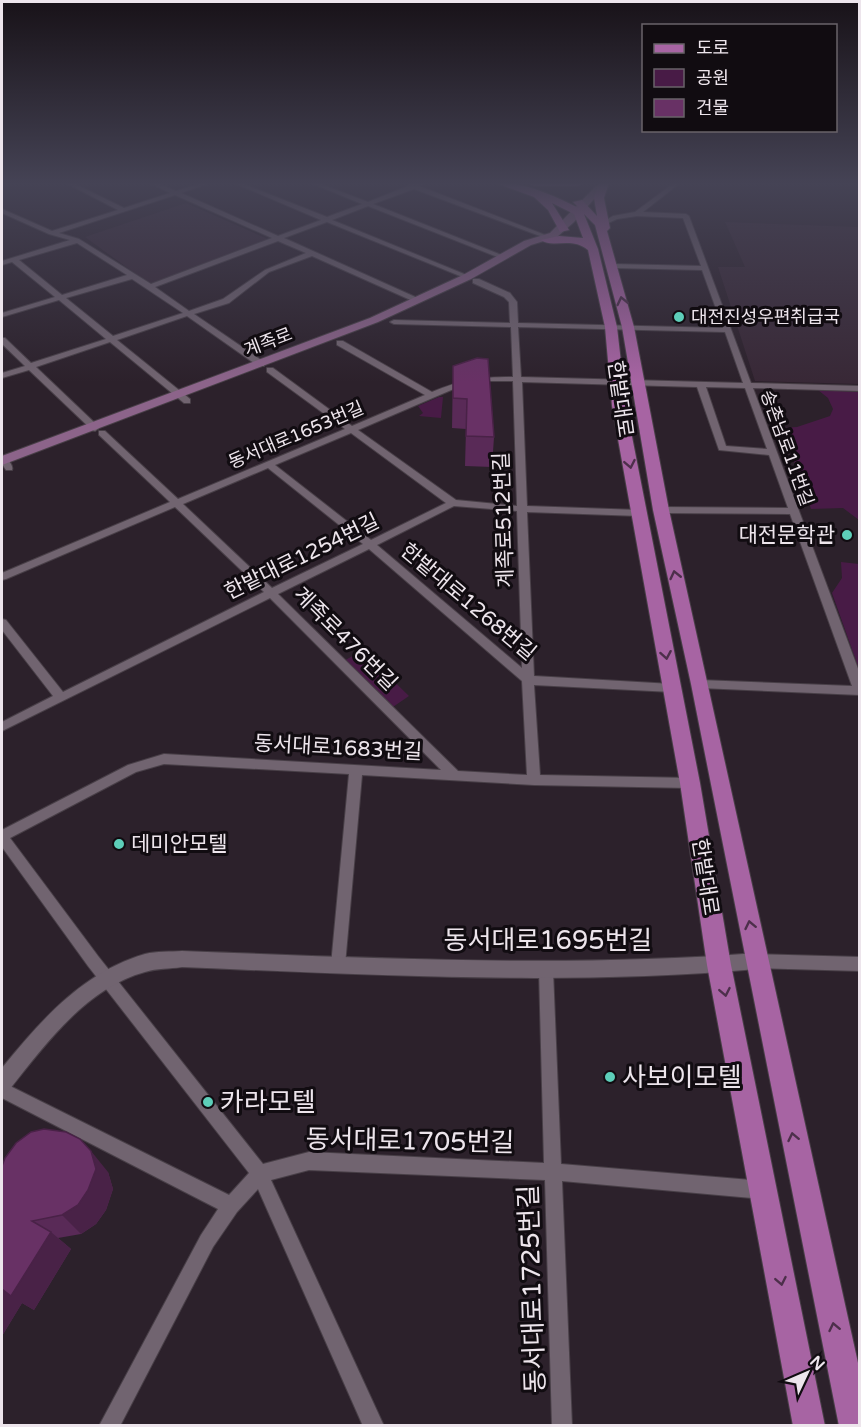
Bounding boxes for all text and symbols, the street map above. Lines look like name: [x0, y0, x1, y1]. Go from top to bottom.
legend: [642, 24, 837, 132]
text: 도로: [696, 37, 729, 59]
text: 공원: [696, 67, 729, 89]
text: 건물: [696, 97, 729, 119]
one-way arrow: [617, 296, 630, 306]
place label: 대전진성우편취급국: [691, 306, 840, 328]
marker: 대전진성우편취급국: [672, 310, 686, 324]
street label: 계족로: [241, 323, 295, 361]
street label: 한밭대로: [602, 359, 638, 439]
street label: 송촌남로11번길: [756, 387, 818, 509]
street label: 동서대로1653번길: [225, 397, 367, 473]
street label: 계족로512번길: [489, 452, 519, 588]
one-way arrow: [623, 458, 636, 468]
street label: 한밭대로1254번길: [221, 509, 383, 605]
place label: 대전문학관: [738, 523, 835, 548]
marker: 대전문학관: [840, 528, 854, 542]
street label: 한밭대로1268번길: [395, 538, 541, 666]
one-way arrow: [670, 570, 683, 580]
street label: 계족로476번길: [288, 582, 402, 696]
one-way arrow: [659, 650, 672, 660]
street label: 동서대로1683번길: [253, 731, 423, 765]
place label: 데미안모텔: [131, 832, 228, 857]
marker: 데미안모텔: [112, 837, 126, 851]
street label: 한밭대로: [687, 837, 723, 917]
one-way arrow: [744, 920, 757, 930]
street label: 동서대로1695번길: [444, 925, 652, 956]
one-way arrow: [718, 987, 731, 997]
place label: 사보이모텔: [622, 1062, 742, 1093]
marker: 사보이모텔: [603, 1070, 617, 1084]
place label: 카라모텔: [220, 1087, 316, 1118]
marker: 카라모텔: [201, 1095, 215, 1109]
street label: 동서대로1705번길: [305, 1124, 515, 1158]
one-way arrow: [788, 1132, 801, 1142]
street label: 동서대로1725번길: [513, 1184, 551, 1394]
one-way arrow: [774, 1275, 787, 1285]
one-way arrow: [828, 1323, 841, 1333]
north arrow: [777, 1343, 837, 1403]
text: N: [805, 1352, 829, 1375]

